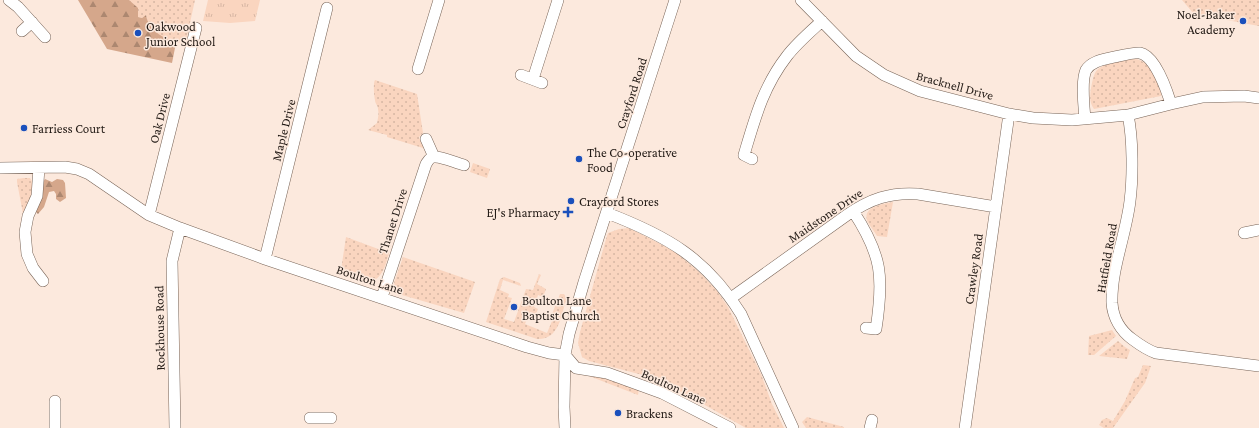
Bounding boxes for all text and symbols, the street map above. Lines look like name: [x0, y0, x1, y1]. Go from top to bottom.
place label: Noel-Baker Academy: [1177, 7, 1236, 37]
marker: Noel-Baker Academy: [1238, 16, 1248, 26]
place label: Oakwood Junior School: [145, 19, 216, 49]
marker: Oakwood Junior School: [133, 28, 143, 38]
street label: Crayford Road: [613, 55, 650, 131]
street label: Bracknell Drive: [915, 68, 995, 103]
street label: Oak Drive: [146, 91, 173, 145]
street label: Maple Drive: [269, 97, 299, 163]
place label: Farriess Court: [32, 121, 106, 136]
marker: Farriess Court: [19, 123, 29, 133]
place label: The Co-operative Food: [587, 145, 677, 175]
marker: The Co-operative Food: [574, 154, 584, 164]
street label: Maidstone Drive: [785, 185, 865, 246]
street label: Thanet Drive: [375, 186, 410, 256]
place label: Crayford Stores: [579, 194, 659, 209]
marker: Crayford Stores: [566, 196, 576, 206]
place label: EJ's Pharmacy: [486, 205, 561, 220]
marker: EJ's Pharmacy: [563, 207, 573, 217]
street label: Hatfield Road: [1093, 222, 1120, 294]
street label: Crawley Road: [961, 232, 986, 305]
street label: Boulton Lane: [335, 262, 405, 297]
street label: Rockhouse Road: [151, 285, 168, 371]
place label: Boulton Lane Baptist Church: [522, 293, 600, 323]
marker: Boulton Lane Baptist Church: [509, 302, 519, 312]
street label: Boulton Lane: [639, 366, 709, 407]
place label: Brackens: [626, 406, 673, 421]
marker: Brackens: [613, 408, 623, 418]

